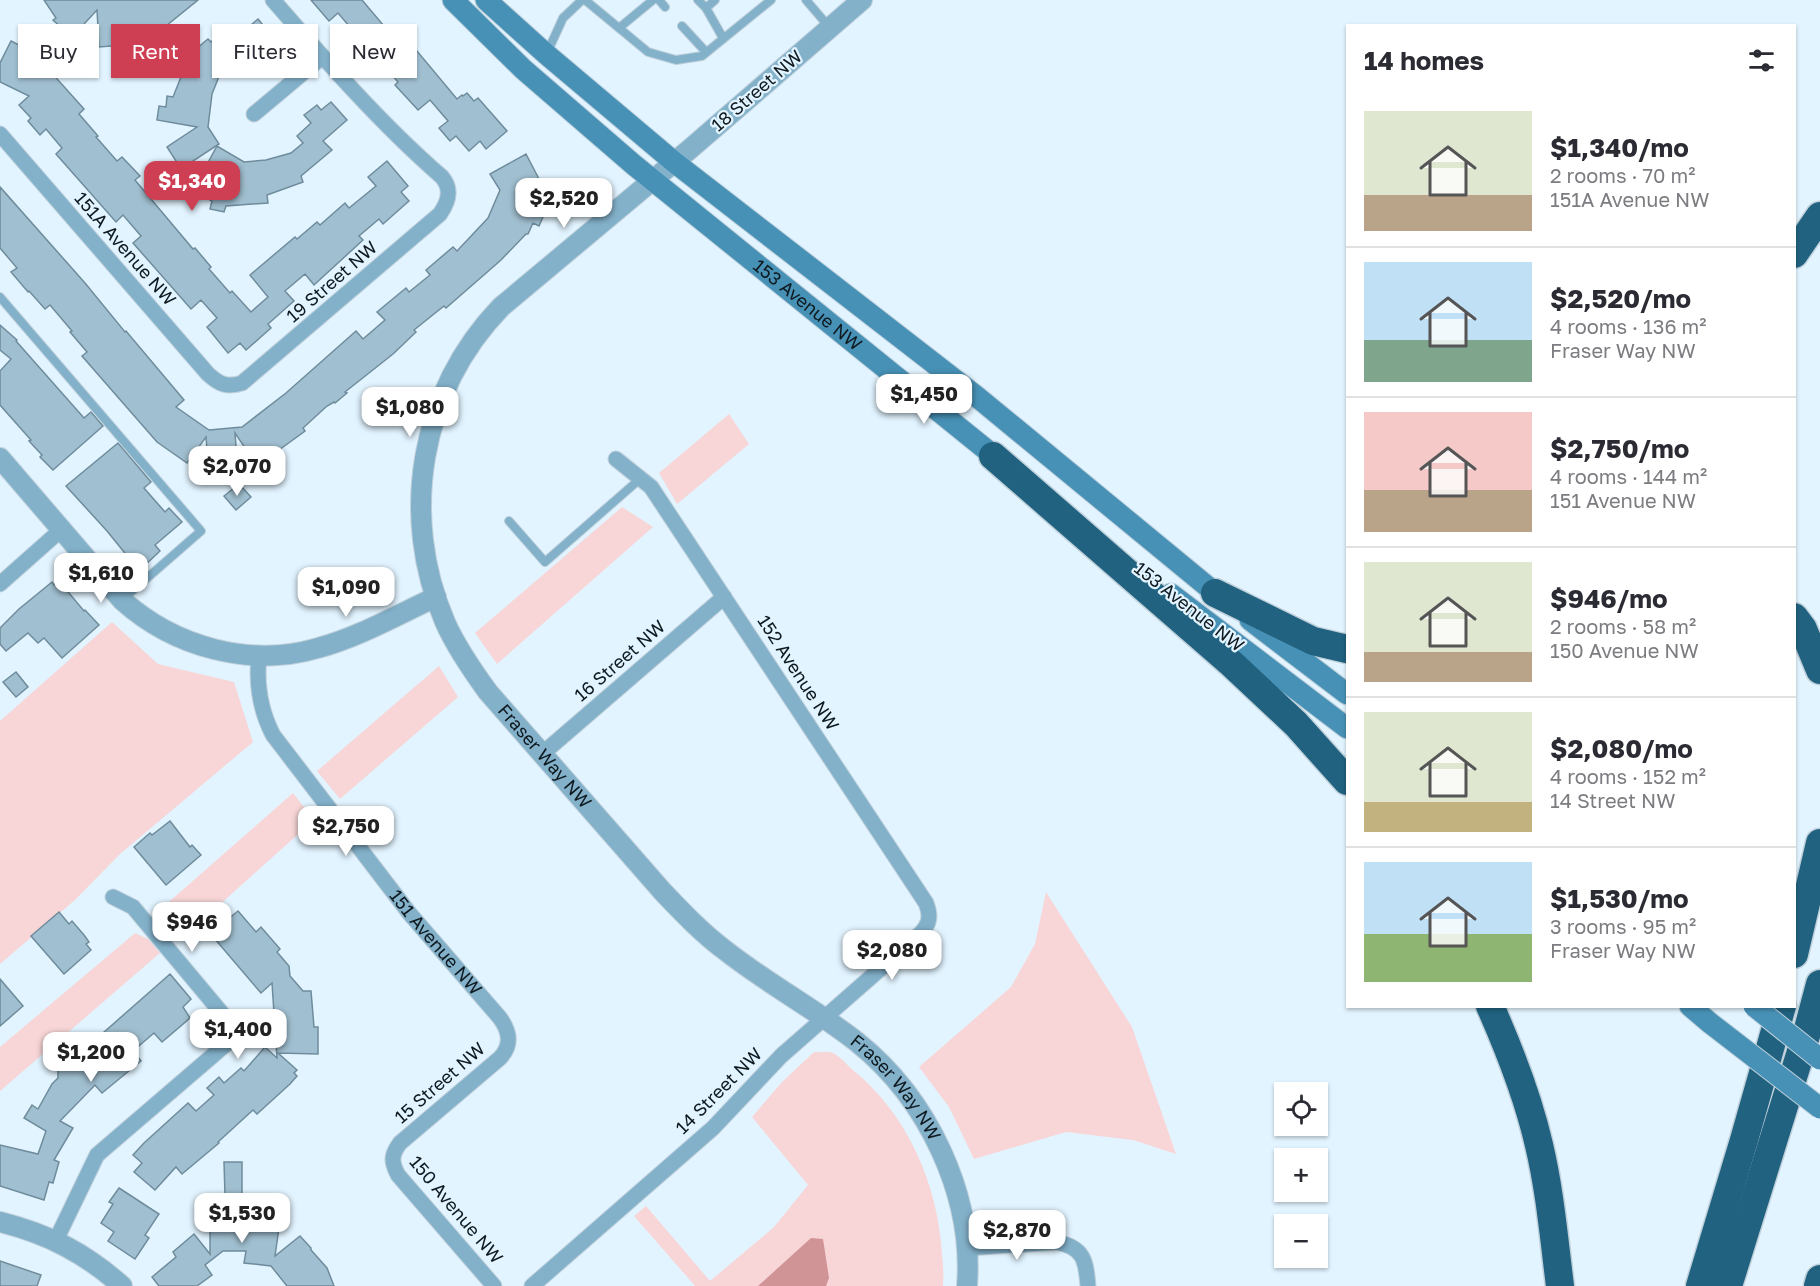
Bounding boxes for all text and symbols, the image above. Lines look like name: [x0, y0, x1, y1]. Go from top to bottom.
chip: Buy: [18, 24, 99, 78]
chip: Rent: [111, 24, 200, 78]
chip: Filters: [212, 24, 318, 78]
chip: New: [330, 24, 417, 78]
icon: filters: [1745, 44, 1778, 77]
street label: 18 Street NW: [707, 45, 806, 136]
text: 14 homes: [1364, 45, 1484, 76]
text: $1,340/mo: [1550, 132, 1689, 163]
icon: home: [1412, 135, 1484, 207]
pin: $1,340: [143, 161, 241, 212]
text: 2 rooms · 70 m²: [1550, 163, 1695, 187]
text: $1,340: [158, 168, 226, 192]
pin: $2,520: [515, 178, 613, 229]
text: $2,520: [529, 185, 599, 209]
street label: 151A Avenue NW: [70, 187, 181, 310]
text: 151A Avenue NW: [1550, 187, 1709, 211]
street label: 19 Street NW: [282, 236, 381, 327]
street label: 153 Avenue NW: [749, 254, 867, 355]
text: $2,520/mo: [1550, 283, 1691, 314]
icon: home: [1412, 286, 1484, 358]
text: 4 rooms · 136 m²: [1550, 314, 1707, 338]
text: Fraser Way NW: [1550, 338, 1696, 362]
pin: $1,450: [875, 374, 973, 425]
text: $1,450: [890, 381, 958, 405]
pin: $1,080: [361, 387, 459, 438]
text: $1,080: [376, 394, 444, 418]
text: $2,750/mo: [1550, 433, 1689, 464]
icon: home: [1412, 436, 1484, 508]
pin: $2,070: [188, 446, 286, 497]
text: $2,070: [203, 453, 271, 477]
text: 4 rooms · 144 m²: [1550, 464, 1707, 488]
text: 151 Avenue NW: [1550, 488, 1696, 512]
pin: $1,610: [52, 553, 150, 604]
street label: 153 Avenue NW: [1130, 557, 1249, 656]
text: $1,610: [68, 560, 134, 584]
pin: $1,090: [297, 567, 395, 618]
text: $1,090: [312, 574, 380, 598]
text: $946/mo: [1550, 583, 1668, 614]
icon: home: [1412, 586, 1484, 658]
street label: 152 Avenue NW: [753, 611, 844, 734]
text: 2 rooms · 58 m²: [1550, 614, 1696, 638]
street label: 16 Street NW: [570, 615, 669, 706]
text: 150 Avenue NW: [1550, 638, 1699, 662]
street label: Fraser Way NW: [494, 699, 597, 812]
text: $2,080/mo: [1550, 733, 1693, 764]
icon: home: [1412, 736, 1484, 808]
text: 4 rooms · 152 m²: [1550, 764, 1706, 788]
text: 14 Street NW: [1550, 788, 1676, 812]
pin: $2,750: [297, 806, 395, 857]
text: $2,750: [312, 813, 380, 837]
text: $1,530/mo: [1550, 883, 1689, 914]
street label: 151 Avenue NW: [385, 885, 487, 999]
icon: home: [1412, 886, 1484, 958]
pin: $946: [156, 902, 228, 953]
text: $946: [166, 909, 218, 933]
text: 3 rooms · 95 m²: [1550, 914, 1696, 938]
pin: $2,080: [843, 930, 941, 981]
text: $2,080: [857, 937, 927, 961]
text: Fraser Way NW: [1550, 938, 1696, 962]
pin: $1,400: [189, 1009, 287, 1060]
text: $1,400: [204, 1016, 272, 1040]
street label: Fraser Way NW: [846, 1029, 946, 1144]
pin: $1,200: [42, 1032, 140, 1083]
street label: 15 Street NW: [390, 1037, 489, 1127]
text: $1,200: [57, 1039, 125, 1063]
street label: 14 Street NW: [671, 1043, 766, 1138]
map controls: [1274, 1082, 1328, 1268]
button: locate: [1274, 1082, 1328, 1136]
button: +: [1274, 1148, 1328, 1202]
street label: 150 Avenue NW: [405, 1151, 508, 1268]
pin: $1,530: [193, 1193, 291, 1244]
text: $1,530: [208, 1200, 276, 1224]
pin: $2,870: [968, 1210, 1066, 1261]
button: −: [1274, 1214, 1328, 1268]
text: $2,870: [983, 1217, 1051, 1241]

